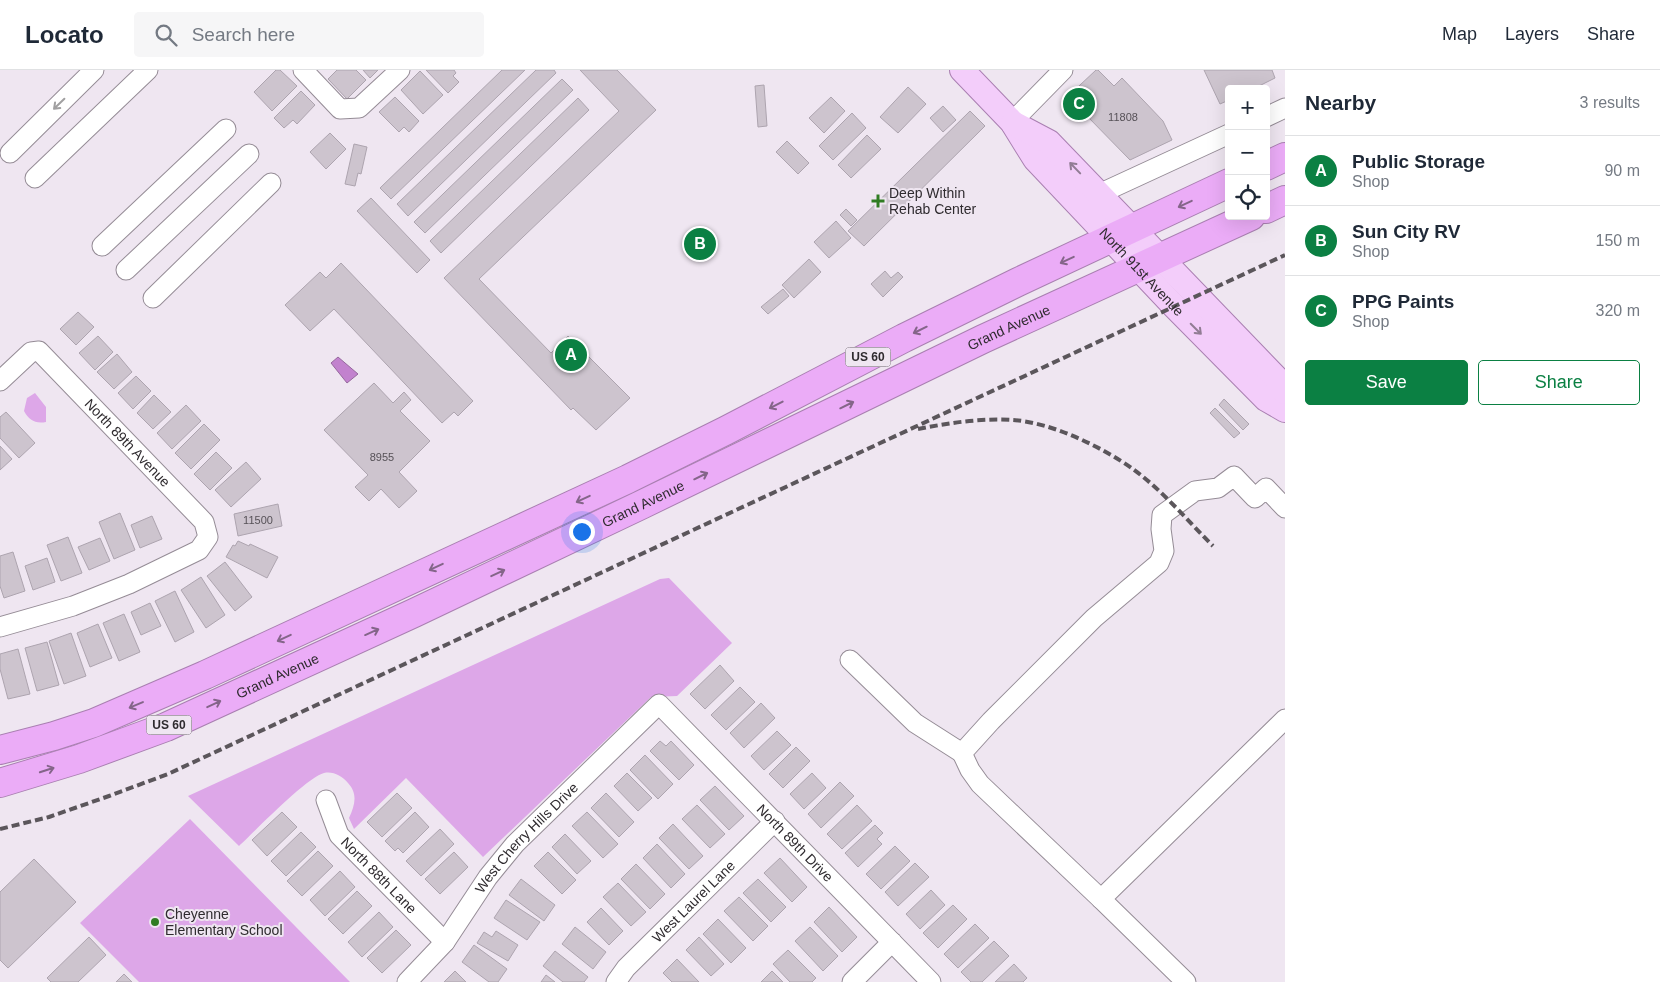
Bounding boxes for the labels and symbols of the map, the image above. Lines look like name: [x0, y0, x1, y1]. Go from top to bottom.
pin: C: [1063, 85, 1095, 123]
one-way arrow: [53, 98, 66, 110]
house number: 11808: [1108, 111, 1138, 123]
one-way arrow: [1069, 162, 1081, 175]
place label: Deep Within Rehab Center: [889, 185, 977, 217]
marker: Deep Within Rehab Center: [871, 194, 885, 208]
one-way arrow: [1178, 200, 1193, 209]
pin: B: [684, 225, 716, 263]
street label: North 91st Avenue: [1096, 225, 1187, 319]
one-way arrow: [1059, 255, 1074, 265]
street label: Grand Avenue: [965, 301, 1053, 353]
one-way arrow: [1190, 322, 1202, 335]
one-way arrow: [913, 326, 928, 336]
pin: A: [555, 336, 587, 374]
road number: US 60: [846, 348, 890, 366]
street label: North 89th Avenue: [82, 396, 174, 490]
one-way arrow: [839, 399, 854, 409]
one-way arrow: [769, 401, 784, 410]
house number: 8955: [370, 451, 394, 463]
one-way arrow: [693, 471, 708, 480]
street label: Grand Avenue: [599, 477, 687, 530]
one-way arrow: [576, 495, 591, 505]
house number: 11500: [243, 514, 273, 526]
your location: [569, 519, 595, 545]
one-way arrow: [429, 563, 444, 573]
one-way arrow: [490, 568, 505, 577]
one-way arrow: [364, 626, 379, 636]
one-way arrow: [276, 633, 291, 643]
street label: Grand Avenue: [234, 650, 322, 702]
one-way arrow: [206, 699, 221, 709]
one-way arrow: [128, 702, 143, 711]
road number: US 60: [146, 716, 192, 734]
one-way arrow: [39, 764, 55, 774]
street label: West Cherry Hills Drive: [472, 779, 581, 896]
street label: North 89th Drive: [754, 801, 837, 885]
street label: North 88th Lane: [338, 834, 420, 917]
street label: West Laurel Lane: [649, 857, 738, 946]
place label: Cheyenne Elementary School: [165, 906, 283, 938]
marker: Cheyenne Elementary School: [149, 916, 161, 928]

